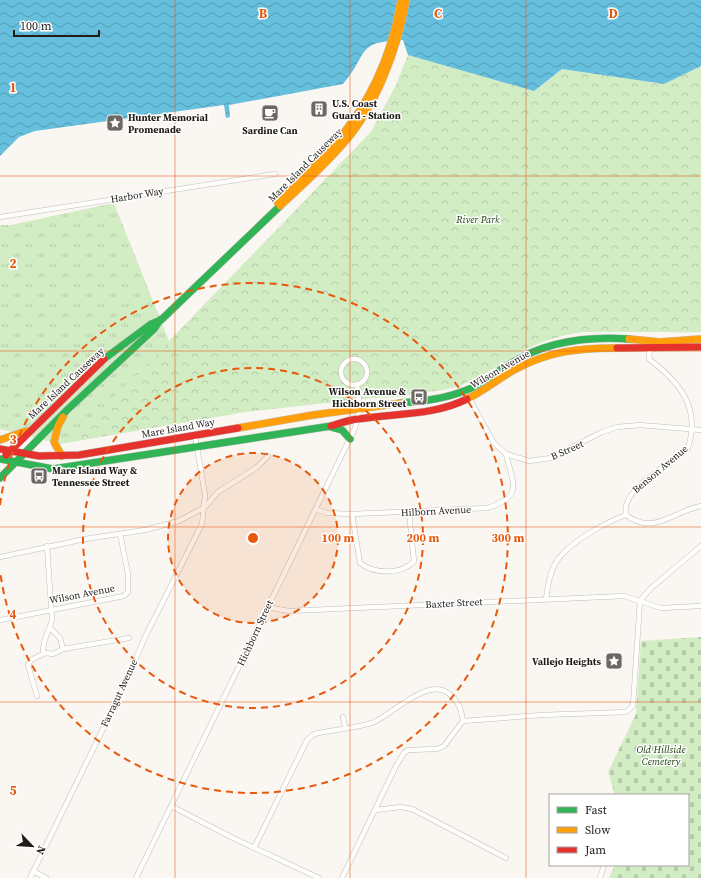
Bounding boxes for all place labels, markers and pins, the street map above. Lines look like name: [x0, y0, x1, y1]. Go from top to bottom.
place label: U.S. Coast Guard - Station: [332, 97, 401, 122]
building icon: U.S. Coast Guard - Station: [309, 99, 329, 119]
cafe icon: Sardine Can: [260, 103, 280, 123]
place label: Hunter Memorial Promenade: [128, 111, 208, 136]
place icon: Hunter Memorial Promenade: [105, 113, 125, 133]
place label: Sardine Can: [242, 124, 298, 137]
place label: Wilson Avenue & Hichborn Street: [329, 385, 406, 410]
bus stop icon: Wilson Avenue & Hichborn Street: [409, 387, 429, 407]
place label: Mare Island Way & Tennessee Street: [52, 464, 137, 489]
bus stop icon: Mare Island Way & Tennessee Street: [29, 466, 49, 486]
centre of rings: [246, 531, 260, 545]
place icon: Vallejo Heights: [604, 651, 624, 671]
place label: Vallejo Heights: [532, 655, 601, 668]

